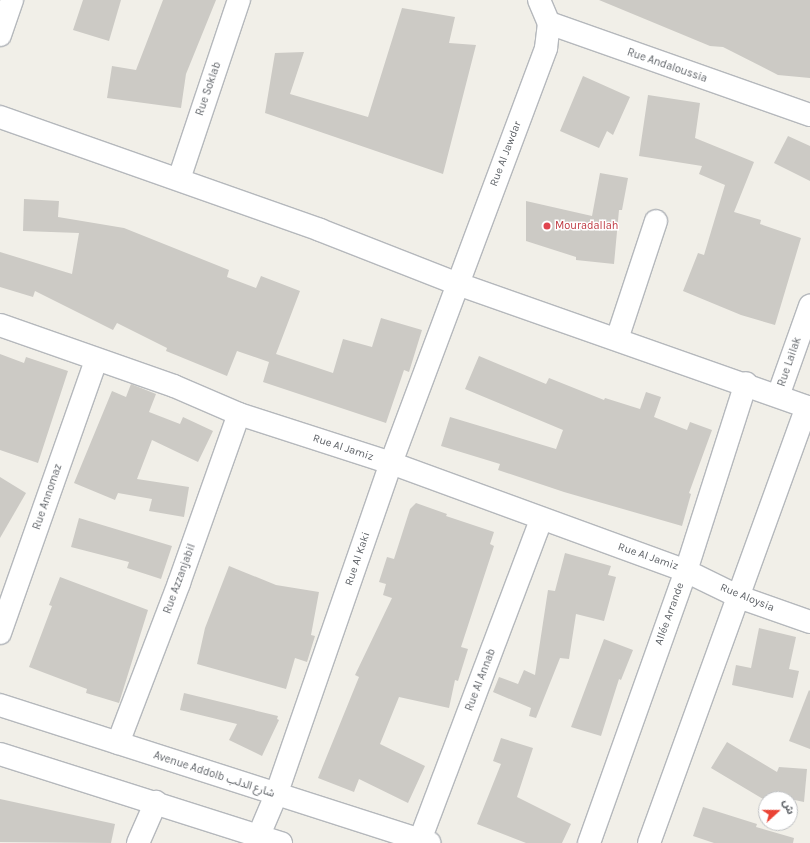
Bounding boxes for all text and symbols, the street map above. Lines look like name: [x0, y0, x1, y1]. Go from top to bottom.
street label: Rue Andaloussia: [625, 46, 709, 86]
street label: Rue Soklab: [194, 60, 224, 118]
street label: Rue Al Jawdar: [488, 120, 524, 188]
place label: Mouradallah: [555, 219, 618, 233]
marker: Mouradallah: [542, 221, 552, 231]
street label: Rue Lailak: [775, 336, 805, 388]
street label: Rue Al Jamiz: [311, 432, 375, 464]
street label: Rue Annomaz: [31, 462, 65, 532]
street label: Rue Al Kaki: [343, 530, 373, 588]
street label: Rue Al Jamiz: [616, 541, 680, 573]
street label: Rue Azzanjabil: [161, 542, 199, 616]
street label: Allée Arrande: [653, 581, 687, 647]
street label: Rue Aloysia: [718, 581, 776, 615]
street label: Rue Al Annab: [463, 647, 499, 713]
street label: Avenue Addolb شارع الدلب: [152, 749, 276, 801]
north arrow: [758, 791, 798, 831]
text: ش: [780, 798, 798, 816]

